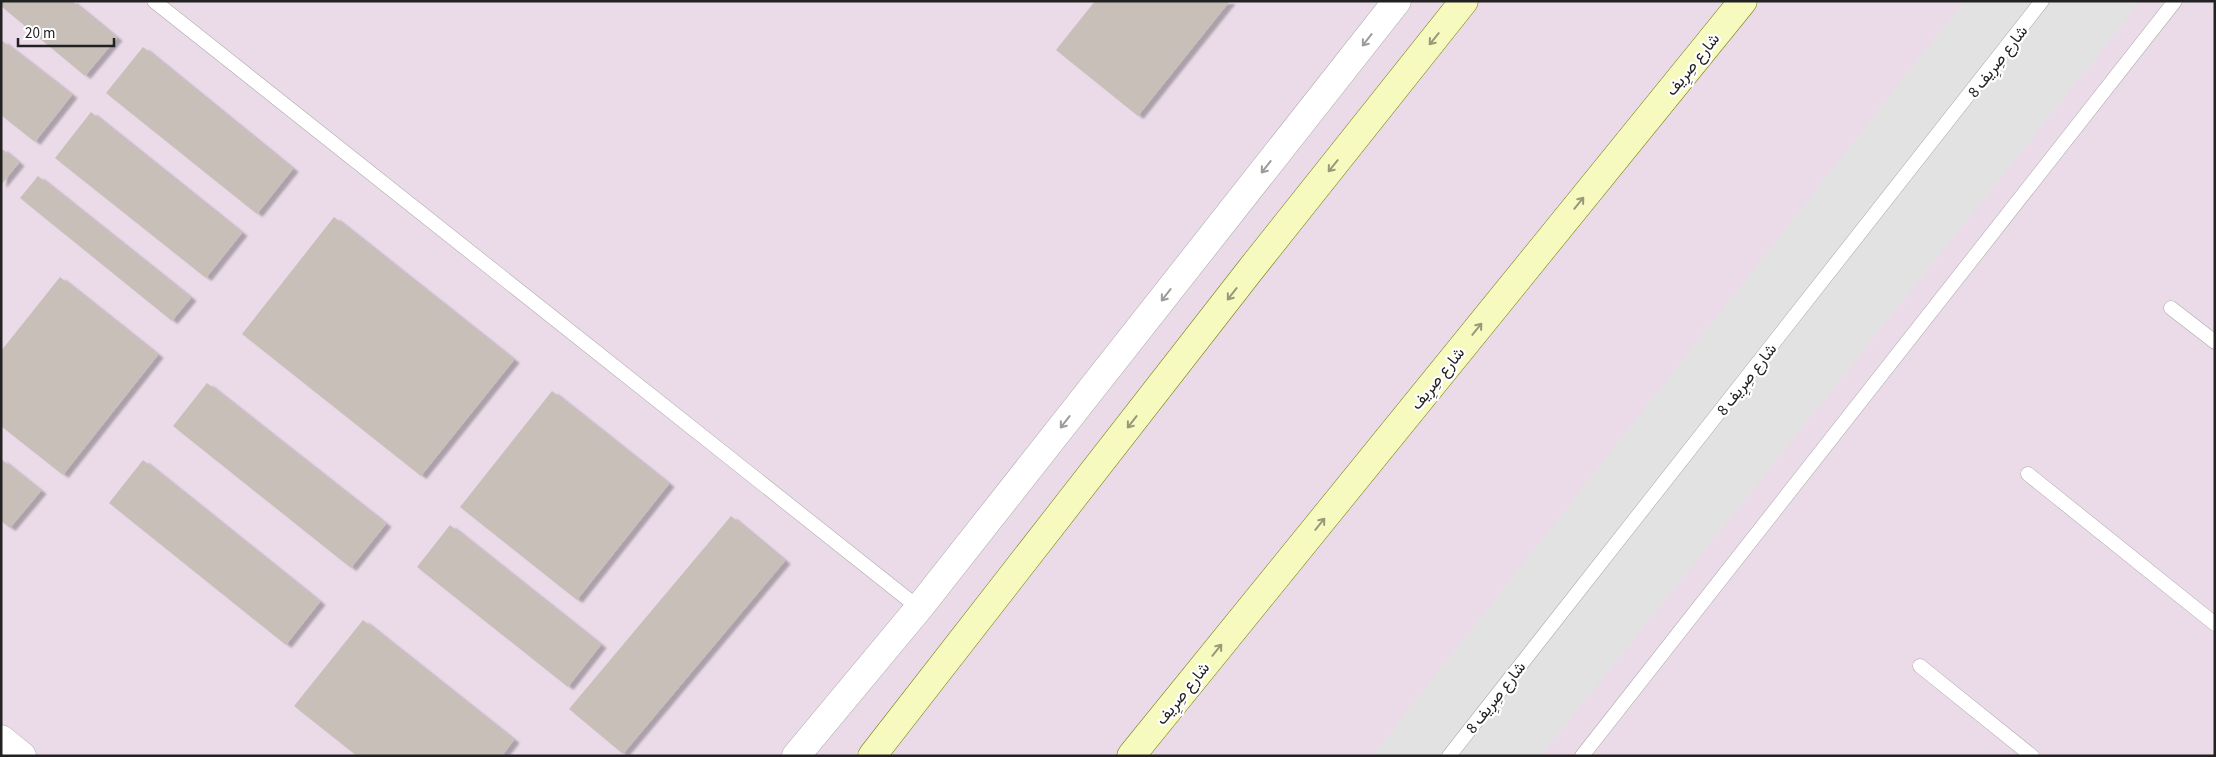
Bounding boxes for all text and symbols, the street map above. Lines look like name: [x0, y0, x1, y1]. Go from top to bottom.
scale bar: [18, 15, 114, 47]
street label: شارع صِرِيف 8: [1963, 21, 2034, 103]
text: 20 m: [25, 23, 55, 44]
street label: شارع صِرِيف: [1661, 29, 1726, 101]
one-way arrow: [1361, 33, 1372, 46]
one-way arrow: [1428, 33, 1439, 46]
one-way arrow: [1261, 160, 1272, 173]
one-way arrow: [1327, 160, 1338, 173]
one-way arrow: [1574, 197, 1585, 210]
one-way arrow: [1226, 287, 1237, 300]
one-way arrow: [1160, 288, 1171, 301]
one-way arrow: [1471, 323, 1482, 336]
street label: شارع صِرِيف 8: [1712, 339, 1783, 421]
street label: شارع صِرِيف: [1406, 343, 1471, 415]
one-way arrow: [1126, 415, 1137, 428]
one-way arrow: [1060, 416, 1071, 429]
one-way arrow: [1314, 517, 1325, 530]
one-way arrow: [1212, 644, 1223, 657]
street label: شارع صِرِيف 8: [1461, 657, 1532, 739]
street label: شارع صِرِيف: [1151, 658, 1216, 730]

